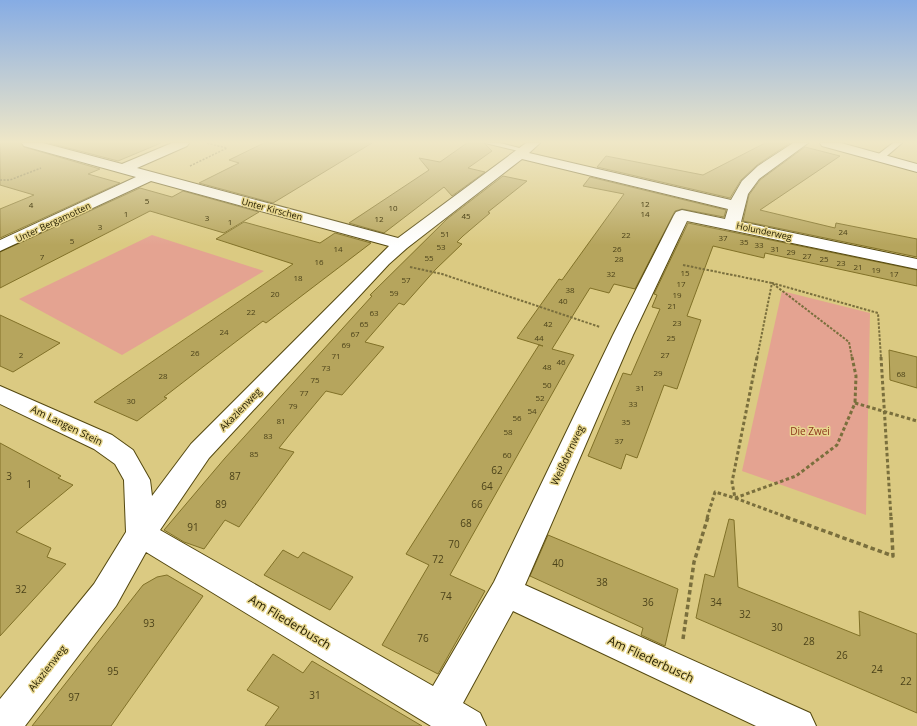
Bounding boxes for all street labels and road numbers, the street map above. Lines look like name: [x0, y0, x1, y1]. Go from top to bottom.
street label: Unter Kirschen: [240, 195, 304, 223]
street label: Unter Bergamotten: [13, 199, 93, 245]
street label: Holunderweg: [735, 219, 793, 243]
street label: Akazienweg: [216, 384, 264, 434]
street label: Am Langen Stein: [29, 402, 105, 448]
street label: Weißdornweg: [547, 422, 587, 487]
street label: Am Fliederbusch: [246, 591, 334, 653]
street label: Am Fliederbusch: [605, 632, 697, 686]
street label: Akazienweg: [25, 642, 70, 694]

